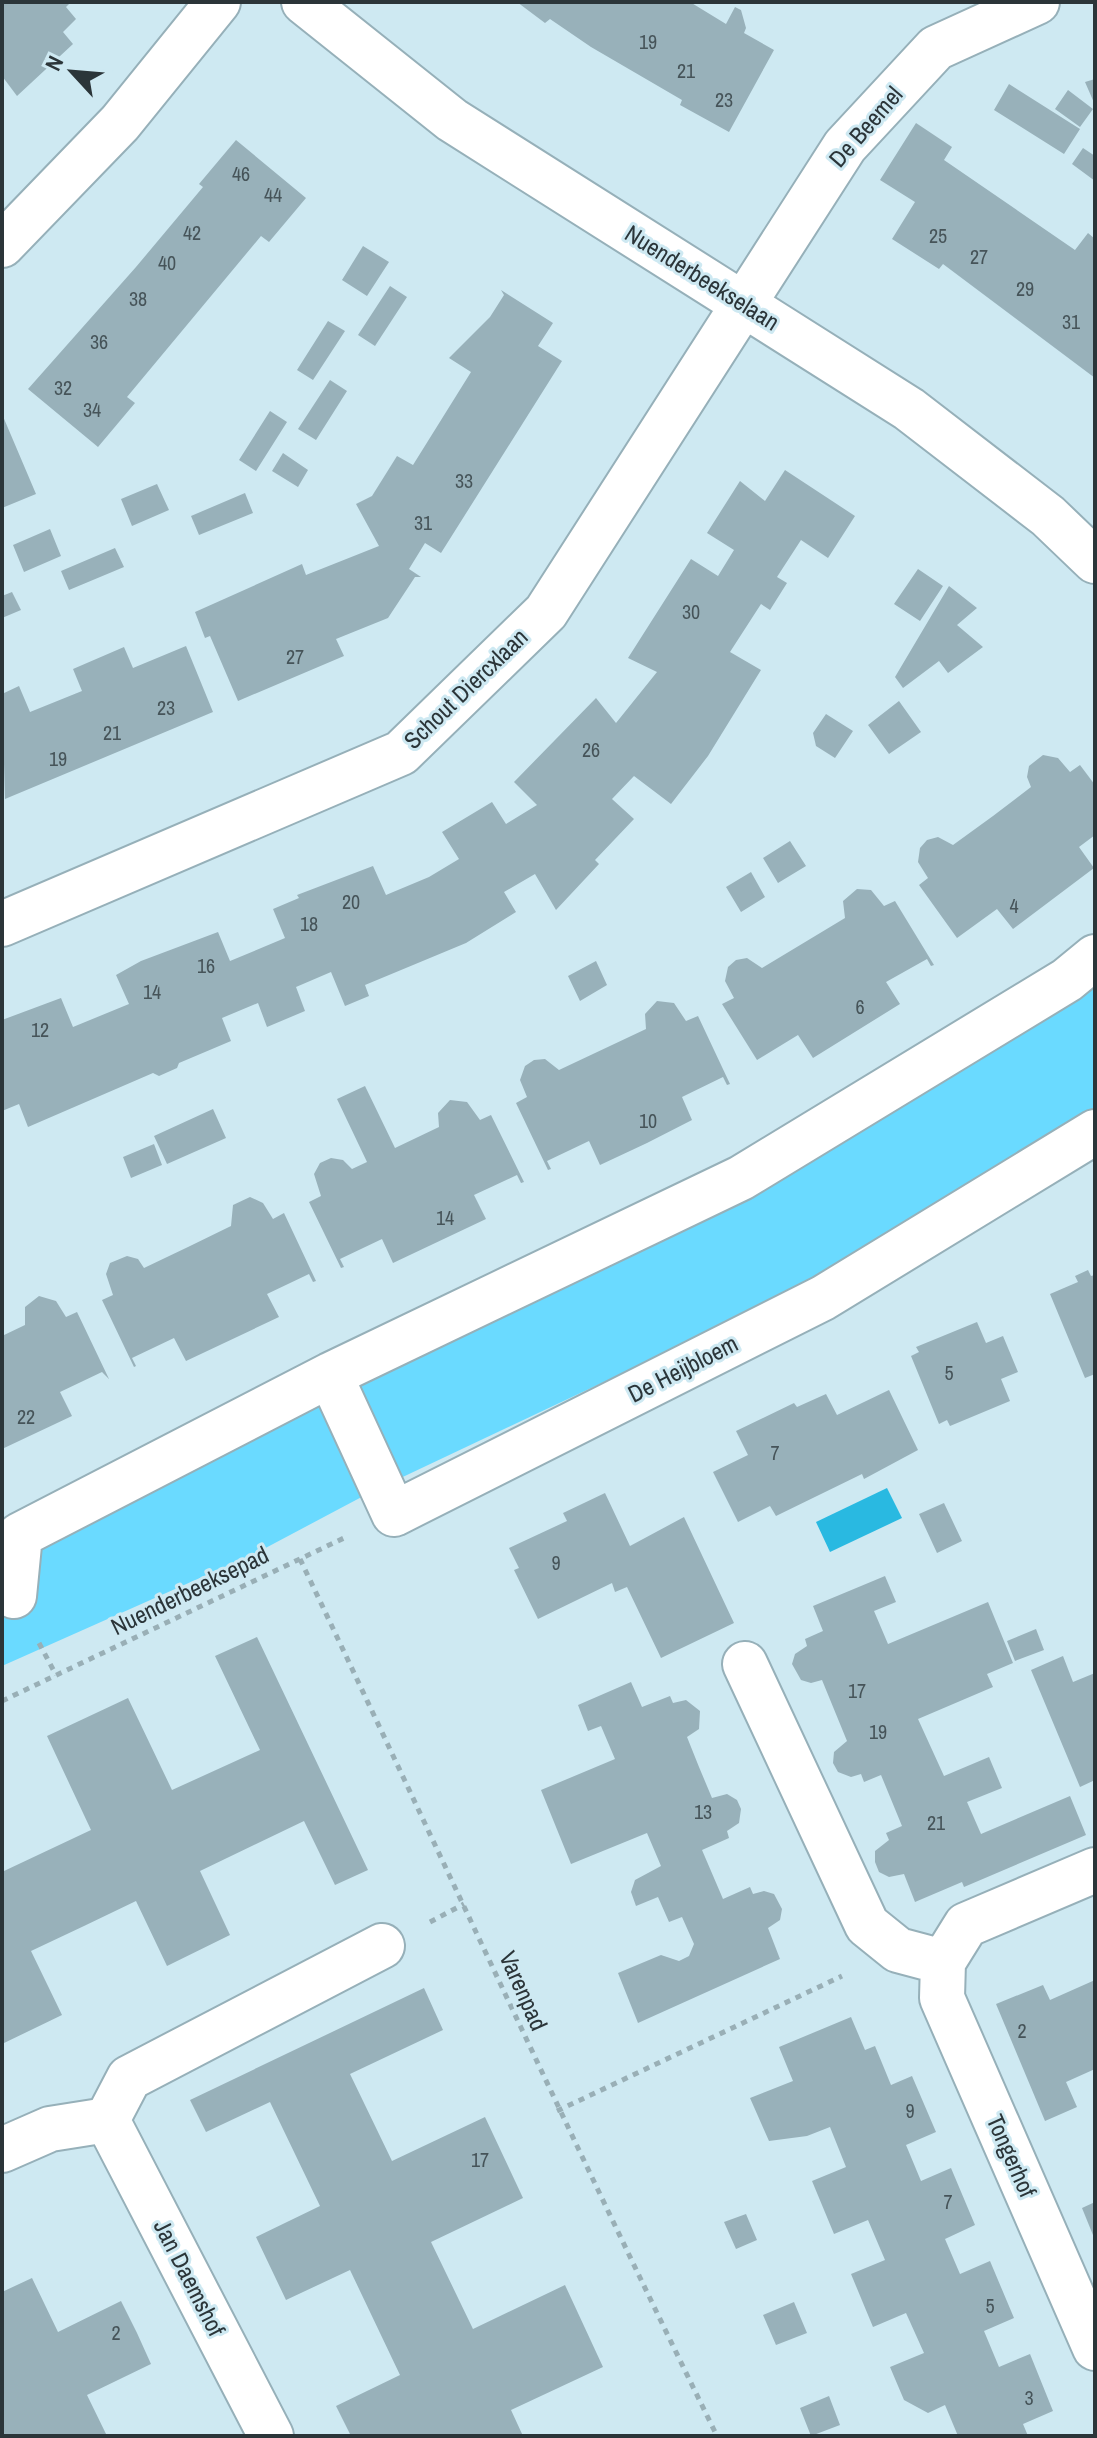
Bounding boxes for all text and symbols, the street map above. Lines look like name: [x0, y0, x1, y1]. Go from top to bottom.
house number: 19: [639, 28, 657, 55]
north arrow: [32, 32, 112, 112]
text: N: [38, 51, 70, 76]
house number: 21: [677, 57, 695, 84]
street label: De Beemel: [821, 79, 909, 174]
house number: 23: [715, 86, 733, 113]
house number: 46: [232, 160, 250, 187]
house number: 44: [264, 181, 282, 208]
street label: Nuenderbeekselaan: [619, 217, 786, 337]
house number: 42: [183, 219, 201, 246]
house number: 25: [929, 222, 947, 249]
house number: 27: [970, 243, 988, 270]
house number: 40: [158, 249, 176, 276]
house number: 29: [1016, 275, 1034, 302]
house number: 38: [129, 285, 147, 312]
house number: 31: [1062, 308, 1080, 335]
house number: 36: [90, 328, 108, 355]
house number: 32: [54, 374, 72, 401]
house number: 34: [83, 396, 101, 423]
house number: 33: [455, 467, 473, 494]
house number: 31: [414, 509, 432, 536]
house number: 30: [682, 598, 700, 625]
street label: Schout Diercxlaan: [396, 621, 534, 756]
house number: 27: [286, 643, 304, 670]
house number: 23: [157, 694, 175, 721]
house number: 21: [103, 719, 121, 746]
house number: 26: [582, 736, 600, 763]
house number: 19: [49, 745, 67, 772]
house number: 20: [342, 888, 360, 915]
house number: 4: [1009, 892, 1019, 919]
house number: 18: [300, 910, 318, 937]
house number: 16: [197, 952, 215, 979]
house number: 14: [143, 978, 161, 1005]
house number: 6: [855, 993, 865, 1020]
house number: 12: [31, 1016, 49, 1043]
house number: 10: [639, 1107, 657, 1134]
house number: 14: [436, 1204, 454, 1231]
street label: De Heijbloem: [622, 1327, 743, 1409]
house number: 5: [944, 1359, 954, 1386]
house number: 22: [17, 1403, 35, 1430]
house number: 7: [770, 1439, 780, 1466]
street label: Nuenderbeeksepad: [105, 1538, 274, 1642]
house number: 9: [551, 1549, 561, 1576]
house number: 17: [848, 1677, 866, 1704]
house number: 19: [869, 1718, 887, 1745]
house number: 13: [694, 1798, 712, 1825]
house number: 21: [927, 1809, 945, 1836]
street label: Varenpad: [492, 1946, 556, 2035]
house number: 2: [1017, 2017, 1027, 2044]
house number: 9: [905, 2097, 915, 2124]
street label: Tongerhof: [979, 2109, 1045, 2203]
house number: 17: [471, 2146, 489, 2173]
house number: 7: [943, 2188, 953, 2215]
street label: Jan Daemshof: [147, 2214, 233, 2342]
house number: 5: [985, 2292, 995, 2319]
house number: 2: [111, 2319, 121, 2346]
house number: 3: [1024, 2384, 1034, 2411]

